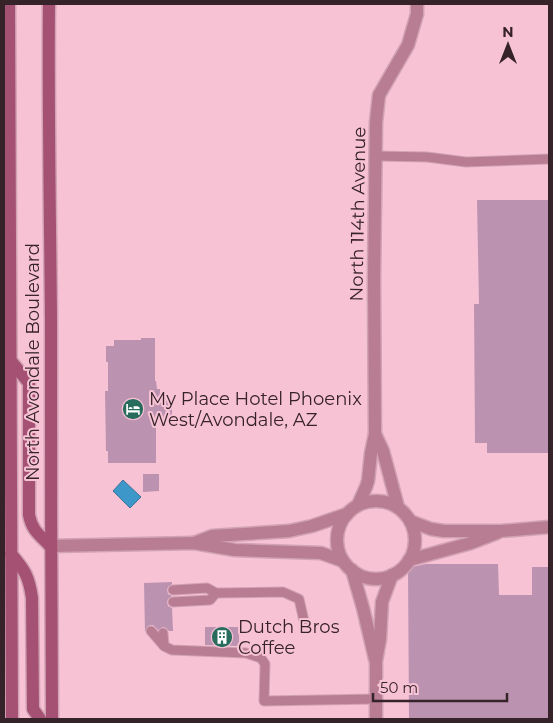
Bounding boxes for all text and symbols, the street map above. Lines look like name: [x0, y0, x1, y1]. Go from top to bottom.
north arrow: [483, 20, 533, 70]
text: N: [502, 23, 514, 41]
street label: North 114th Avenue: [345, 126, 371, 301]
street label: North Avondale Boulevard: [22, 243, 44, 481]
place label: My Place Hotel Phoenix West/Avondale, AZ: [149, 388, 362, 431]
hotel icon: My Place Hotel Phoenix West/Avondale, AZ: [121, 397, 145, 421]
place label: Dutch Bros Coffee: [238, 616, 340, 659]
building icon: Dutch Bros Coffee: [210, 625, 234, 649]
scale bar: [373, 670, 507, 702]
text: 50 m: [380, 678, 418, 697]

